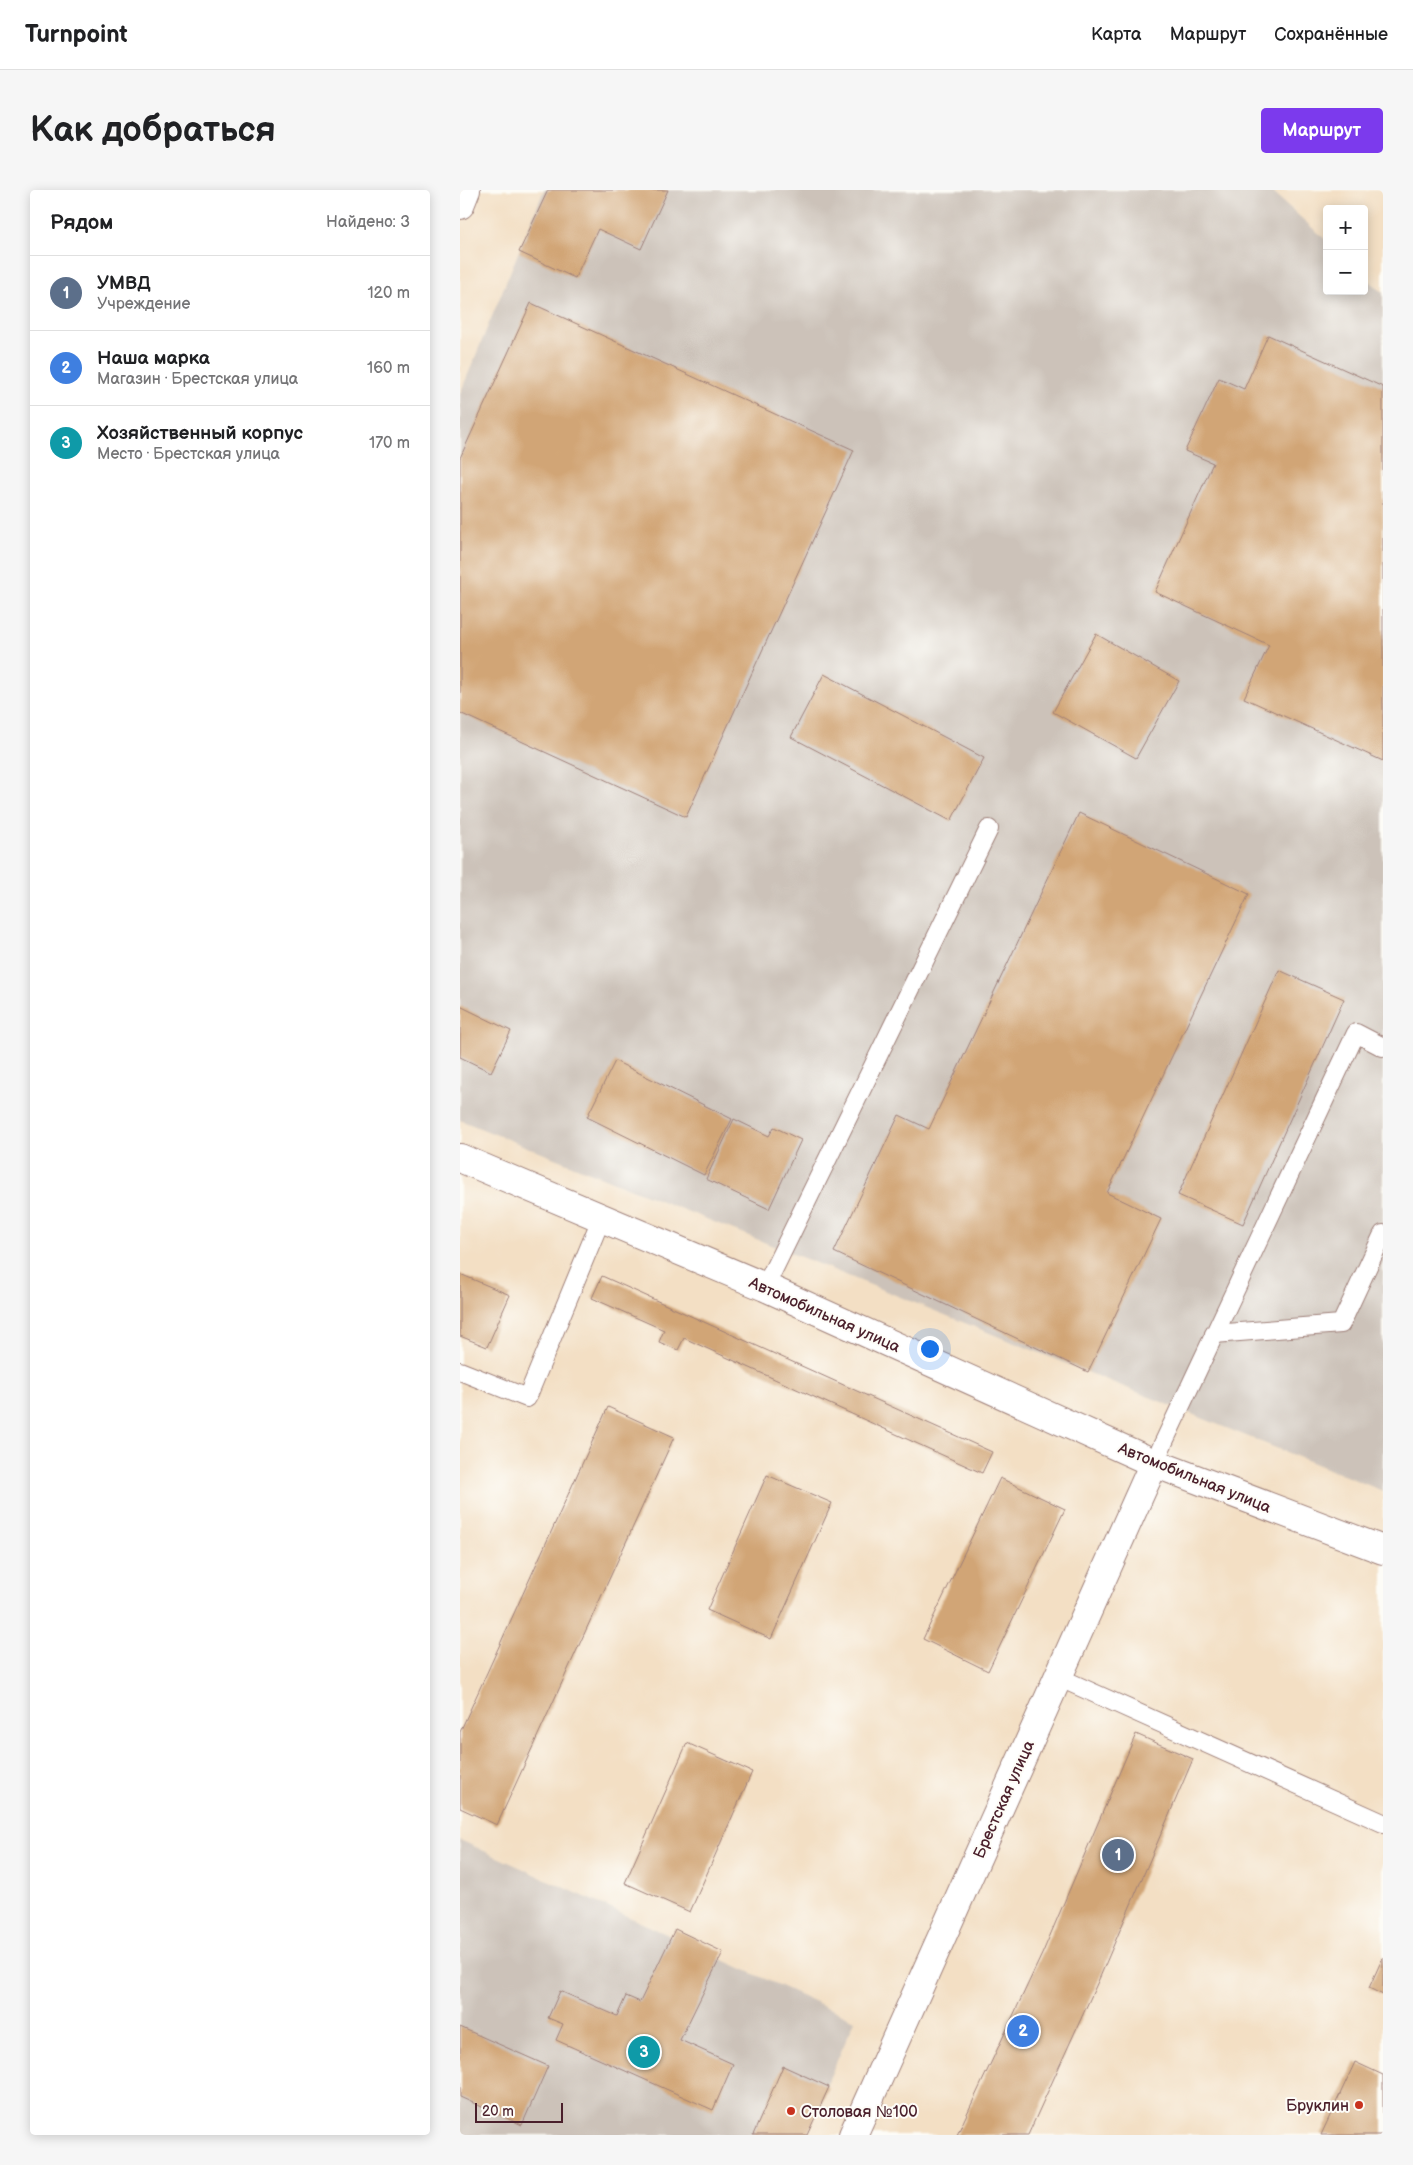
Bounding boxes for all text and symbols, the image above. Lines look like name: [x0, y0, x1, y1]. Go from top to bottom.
text: Turnpoint: [25, 20, 128, 49]
text: Карта: [1091, 24, 1142, 45]
text: Маршрут: [1170, 24, 1246, 45]
text: Сохранённые: [1274, 24, 1388, 45]
button: Маршрут: [1261, 108, 1383, 153]
text: Как добраться: [30, 109, 276, 152]
map controls: [1323, 205, 1368, 295]
button: +: [1323, 205, 1368, 250]
text: Рядом: [50, 210, 113, 235]
text: Найдено: 3: [326, 213, 410, 232]
button: −: [1323, 250, 1368, 295]
text: УМВД: [97, 272, 150, 295]
text: 1: [63, 284, 69, 303]
text: 120 m: [367, 284, 410, 303]
text: Учреждение: [97, 295, 190, 314]
text: Наша марка: [97, 347, 210, 370]
text: 2: [61, 359, 71, 378]
text: 160 m: [367, 359, 410, 378]
text: Магазин · Брестская улица: [97, 370, 298, 389]
text: Хозяйственный корпус: [97, 422, 303, 445]
text: 3: [61, 434, 71, 453]
text: 170 m: [369, 434, 410, 453]
text: Место · Брестская улица: [97, 445, 280, 464]
street label: Автомобильная улица: [745, 1273, 903, 1357]
your location: [917, 1336, 943, 1362]
street label: Автомобильная улица: [1114, 1439, 1274, 1518]
street label: Брестская улица: [970, 1737, 1039, 1861]
pin: 1: [1102, 1836, 1134, 1874]
pin: 2: [1007, 2012, 1039, 2050]
pin: 3: [628, 2033, 660, 2071]
place label: Бруклин: [1286, 2097, 1349, 2116]
marker: Бруклин: [1353, 2099, 1365, 2111]
scale bar: [475, 2100, 562, 2123]
text: 20 m: [482, 2103, 514, 2120]
place label: Столовая №100: [801, 2103, 918, 2122]
marker: Столовая №100: [785, 2105, 797, 2117]

